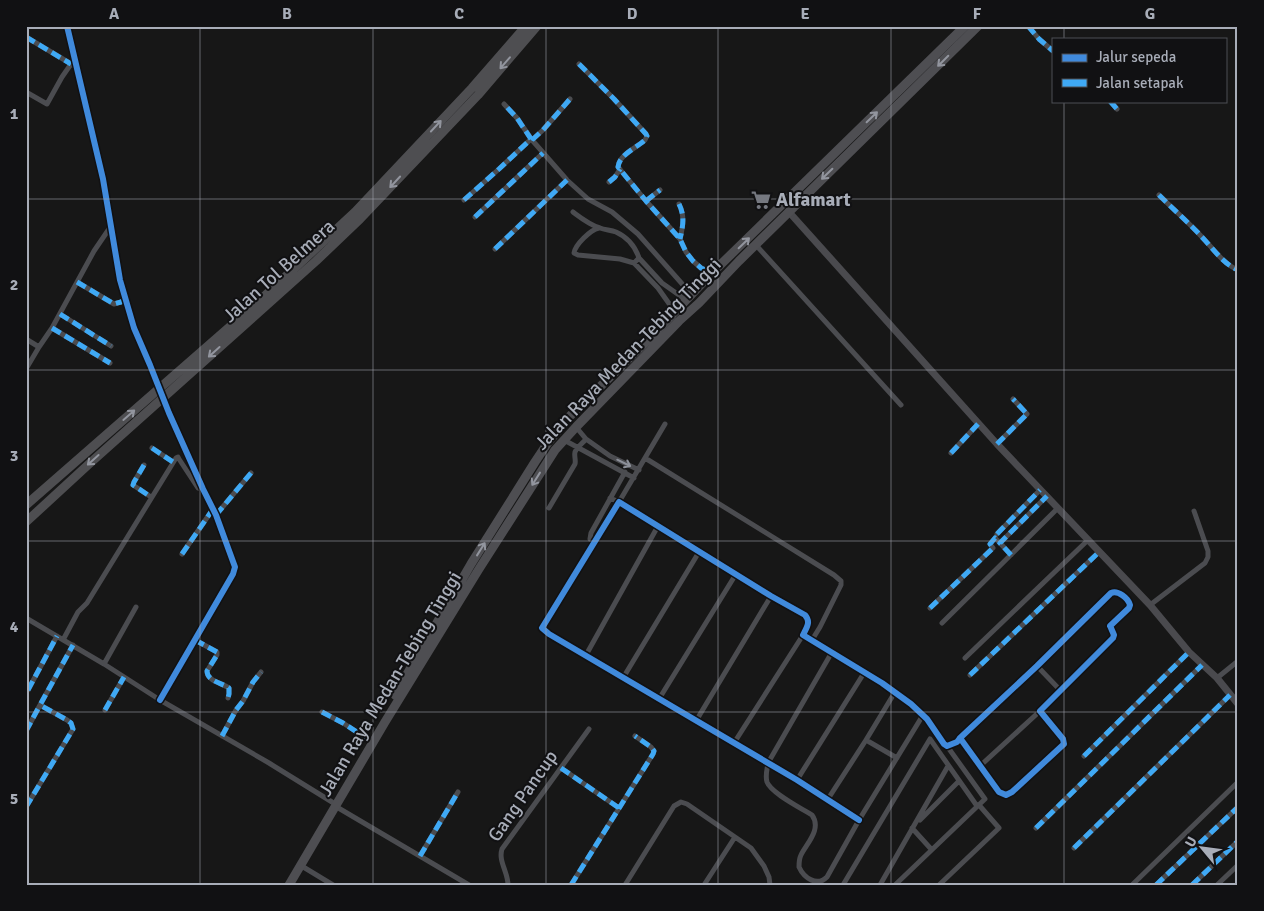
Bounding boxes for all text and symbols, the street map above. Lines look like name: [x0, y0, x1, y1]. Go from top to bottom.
text: A: [109, 4, 120, 24]
text: B: [282, 4, 292, 24]
text: C: [454, 4, 464, 24]
text: D: [627, 4, 638, 24]
text: E: [800, 4, 810, 24]
text: F: [973, 4, 982, 24]
text: G: [1145, 4, 1155, 24]
legend: [1052, 38, 1226, 102]
text: Jalur sepeda: [1096, 48, 1176, 66]
one-way arrow: [937, 54, 949, 67]
one-way arrow: [500, 57, 511, 70]
text: Jalan setapak: [1096, 74, 1184, 92]
text: 1: [10, 104, 19, 124]
one-way arrow: [866, 111, 878, 123]
one-way arrow: [430, 119, 442, 132]
one-way arrow: [821, 168, 833, 180]
one-way arrow: [389, 176, 401, 189]
place label: Alfamart: [776, 188, 851, 212]
supermarket icon: Alfamart: [750, 189, 772, 211]
street label: Jalan Tol Belmera: [218, 214, 340, 328]
one-way arrow: [738, 237, 750, 249]
street label: Jalan Raya Medan-Tebing Tinggi: [530, 253, 726, 455]
text: 2: [10, 275, 18, 295]
one-way arrow: [208, 346, 221, 357]
one-way arrow: [122, 409, 135, 421]
text: 3: [10, 446, 18, 466]
one-way arrow: [87, 454, 100, 466]
one-way arrow: [617, 458, 632, 468]
one-way arrow: [531, 472, 541, 486]
one-way arrow: [475, 542, 486, 556]
street label: Jalan Raya Medan-Tebing Tinggi: [313, 567, 467, 801]
text: 4: [10, 617, 19, 637]
street label: Gang Pancup: [483, 746, 563, 846]
text: 5: [10, 789, 18, 809]
north arrow: [1176, 824, 1226, 874]
text: U: [1181, 834, 1201, 850]

